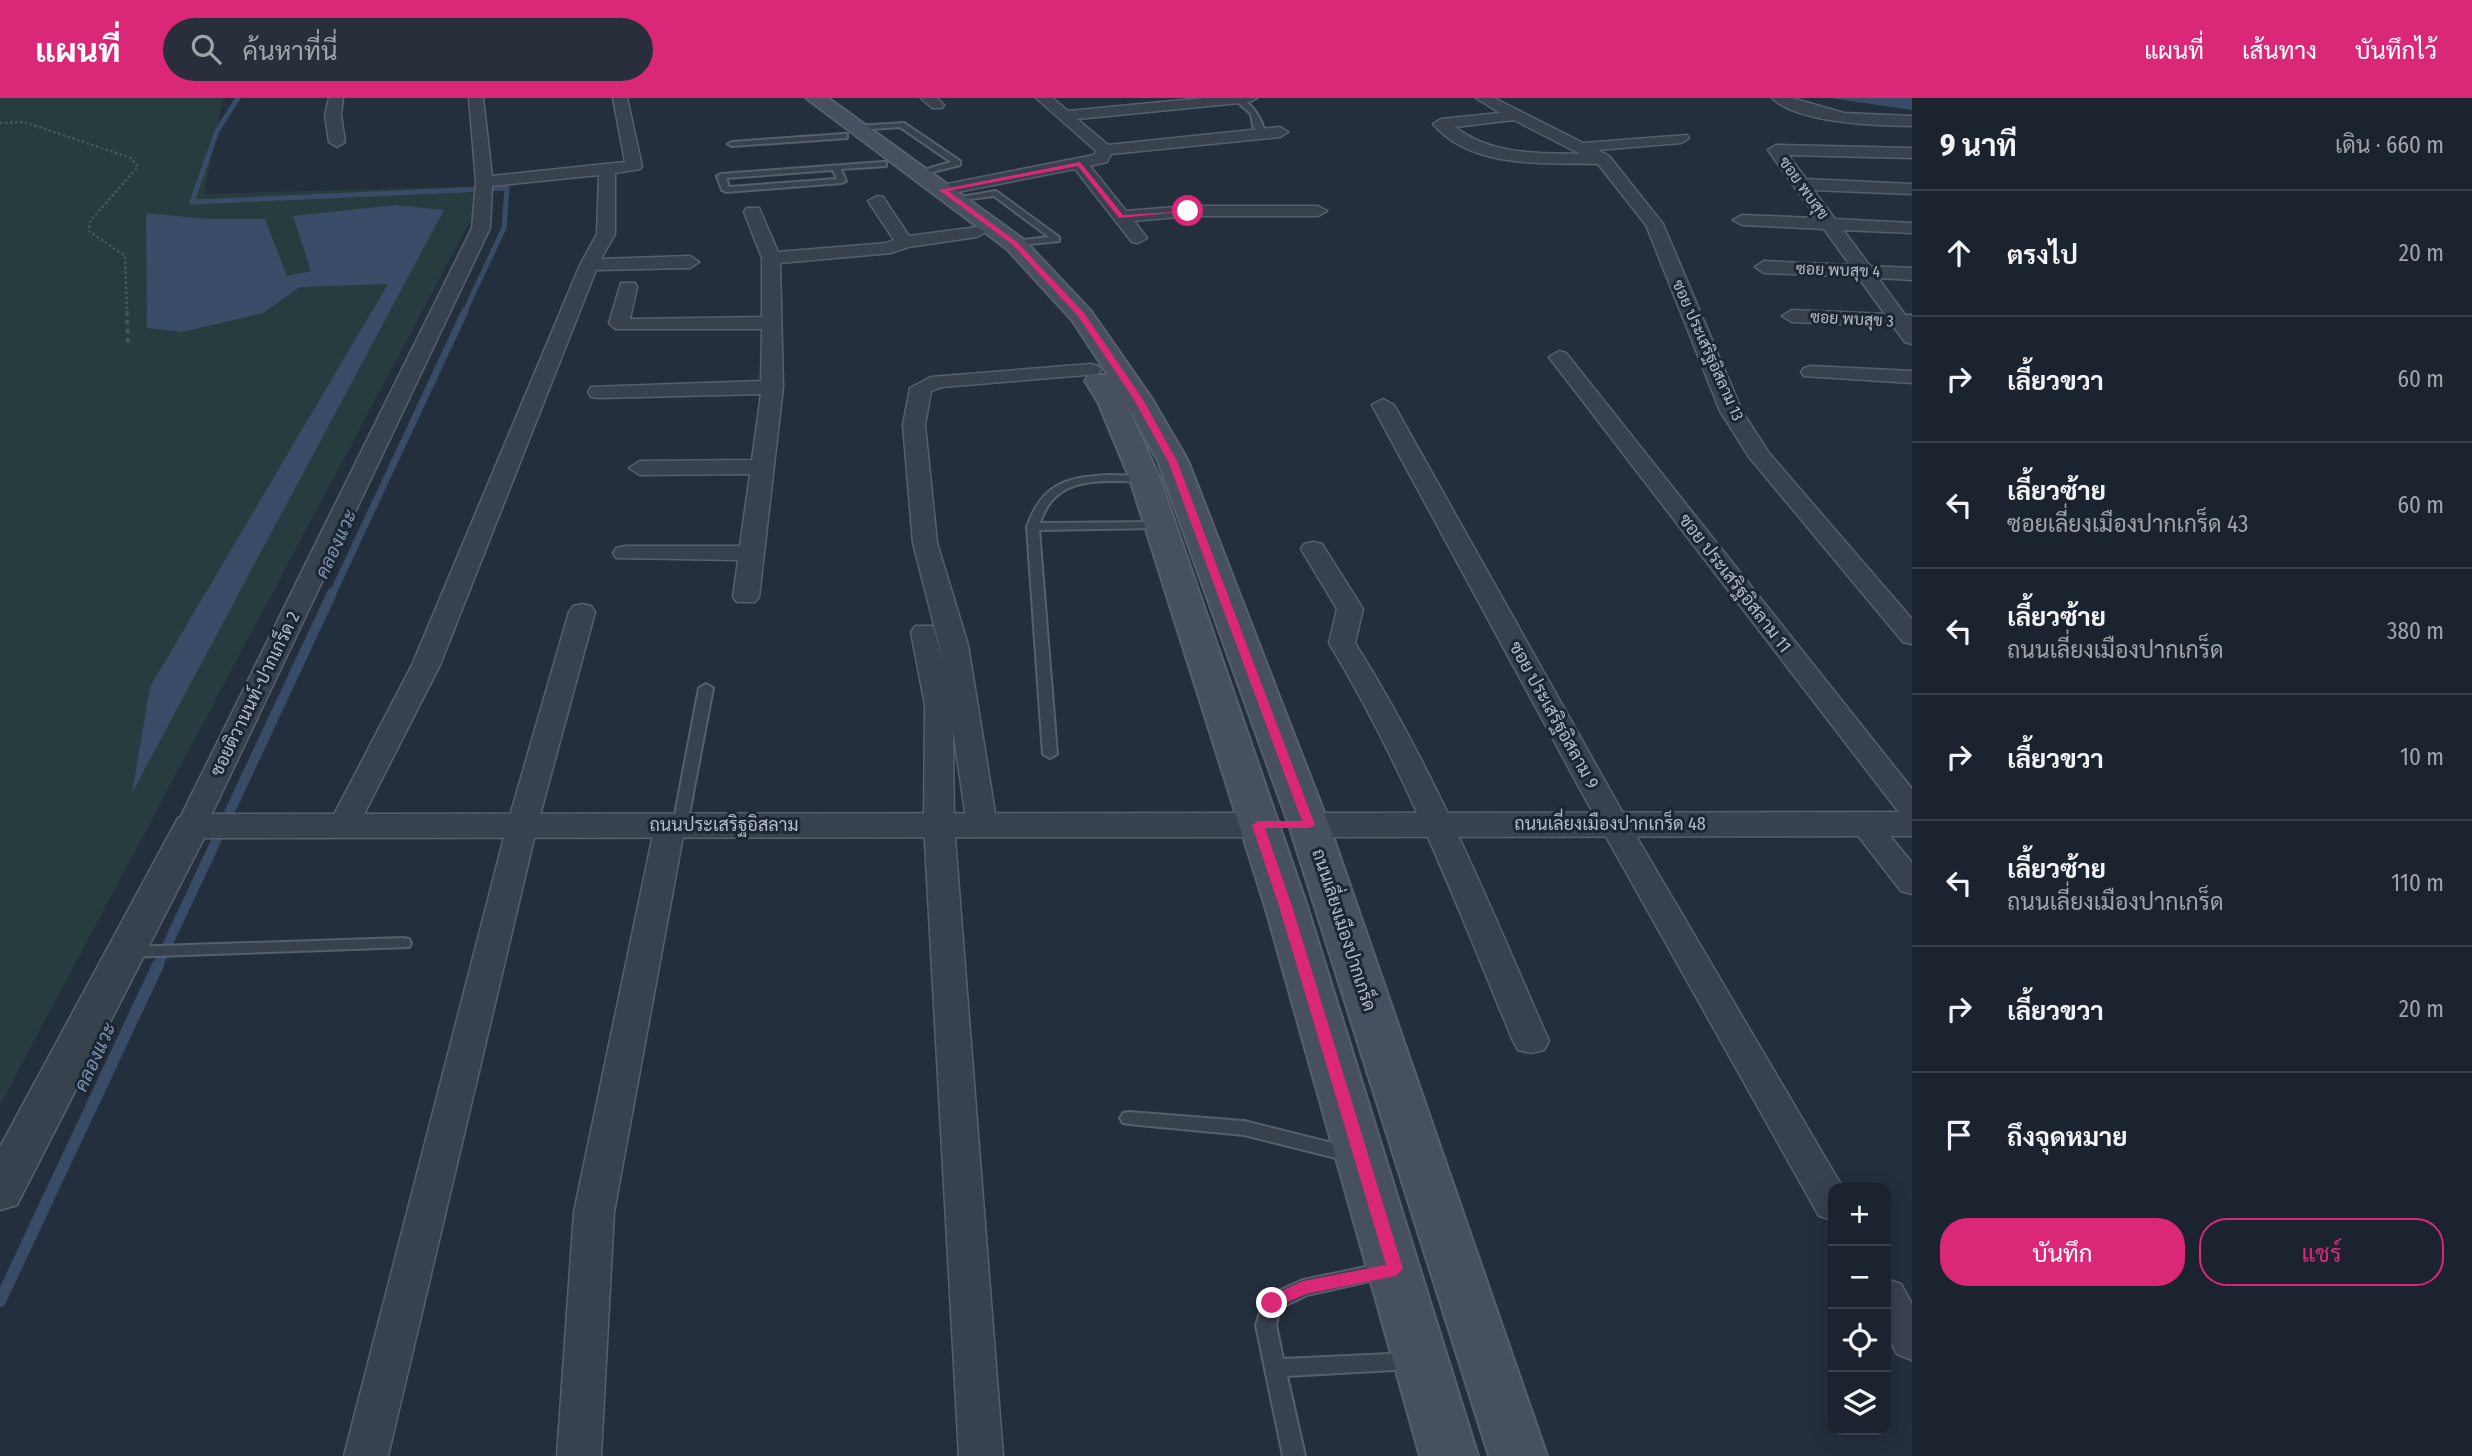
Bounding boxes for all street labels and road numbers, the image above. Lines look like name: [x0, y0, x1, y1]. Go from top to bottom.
street label: ซอย พบสุข: [1773, 153, 1833, 224]
street label: ซอย พบสุข 4: [1795, 259, 1881, 283]
street label: ซอย ประเสริฐอิสลาม 13: [1667, 277, 1748, 424]
street label: ซอย พบสุข 3: [1810, 307, 1894, 333]
street label: ซอย ประเสริฐอิสลาม 11: [1673, 509, 1796, 657]
street label: ซอยติวานนท์-ปากเกร็ด 2: [203, 607, 304, 780]
street label: ซอย ประเสริฐอิสลาม 9: [1504, 638, 1604, 793]
street label: ถนนเลี่ยงเมืองปากเกร็ด 48: [1514, 808, 1706, 835]
street label: ถนนประเสริฐอิสลาม: [649, 814, 799, 837]
street label: ถนนเลี่ยงเมืองปากเกร็ด: [1307, 844, 1385, 1014]

